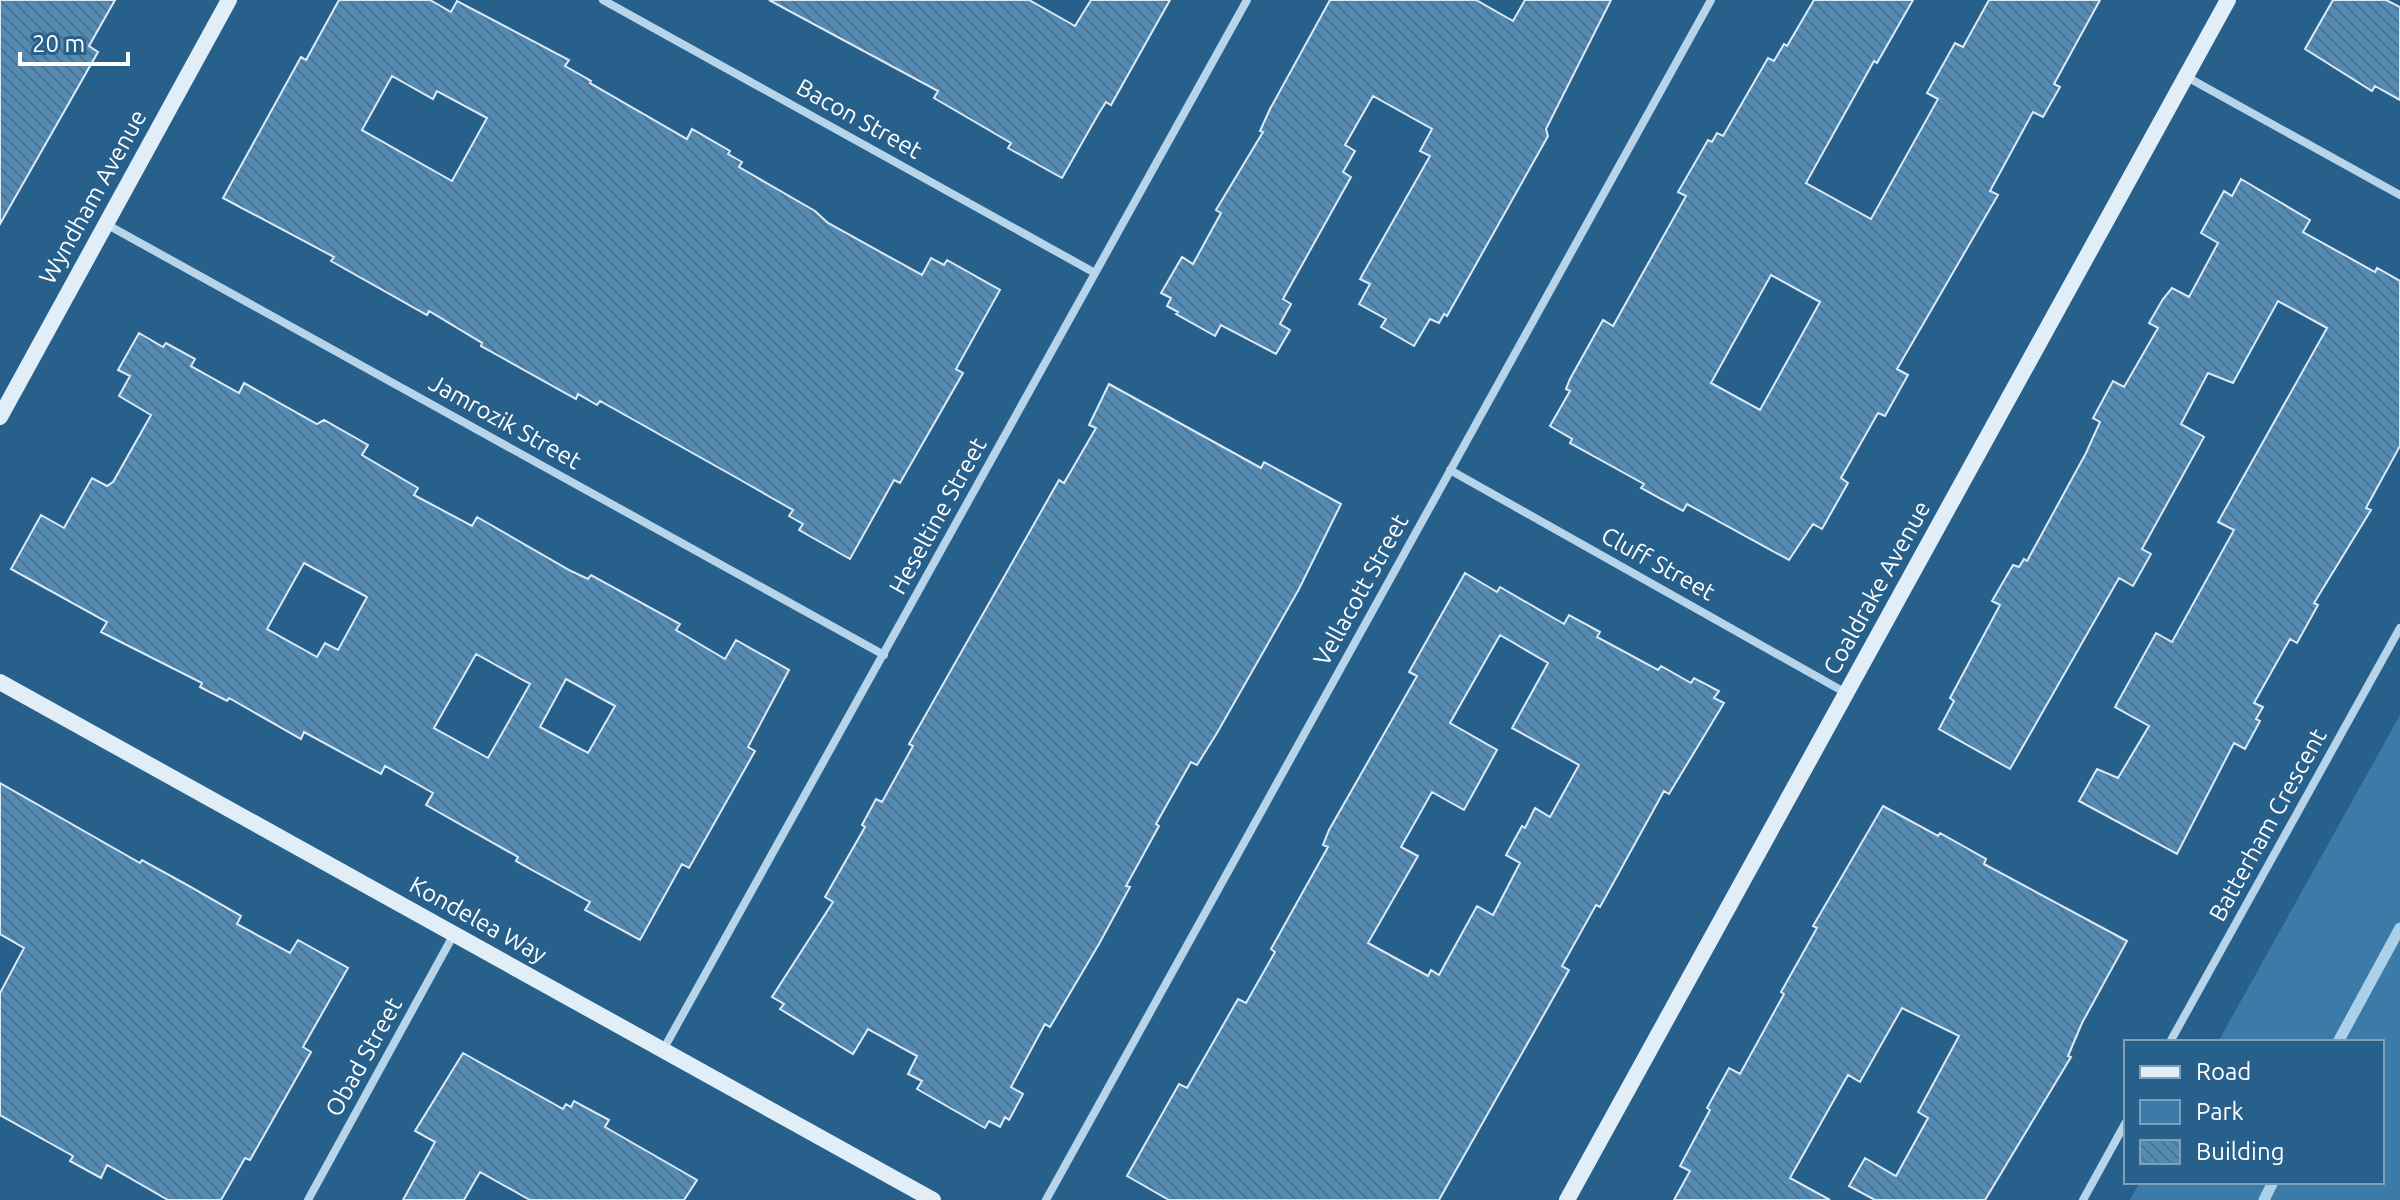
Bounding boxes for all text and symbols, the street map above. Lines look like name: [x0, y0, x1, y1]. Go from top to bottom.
scale bar: [20, 16, 128, 66]
text: 20 m: [32, 30, 85, 57]
street label: Bacon Street: [792, 73, 927, 164]
street label: Wyndham Avenue: [34, 105, 152, 288]
street label: Jamrozik Street: [425, 369, 586, 475]
street label: Heseltine Street: [883, 432, 992, 599]
street label: Coaldrake Avenue: [1818, 496, 1935, 679]
street label: Vellacott Street: [1308, 509, 1414, 670]
street label: Cluff Street: [1597, 521, 1720, 606]
street label: Batterham Crescent: [2203, 723, 2332, 926]
street label: Kondelea Way: [405, 871, 552, 968]
street label: Obad Street: [320, 992, 408, 1121]
legend: [2124, 1040, 2384, 1184]
text: Road: [2196, 1058, 2251, 1085]
text: Park: [2196, 1098, 2244, 1125]
text: Building: [2196, 1138, 2284, 1165]

